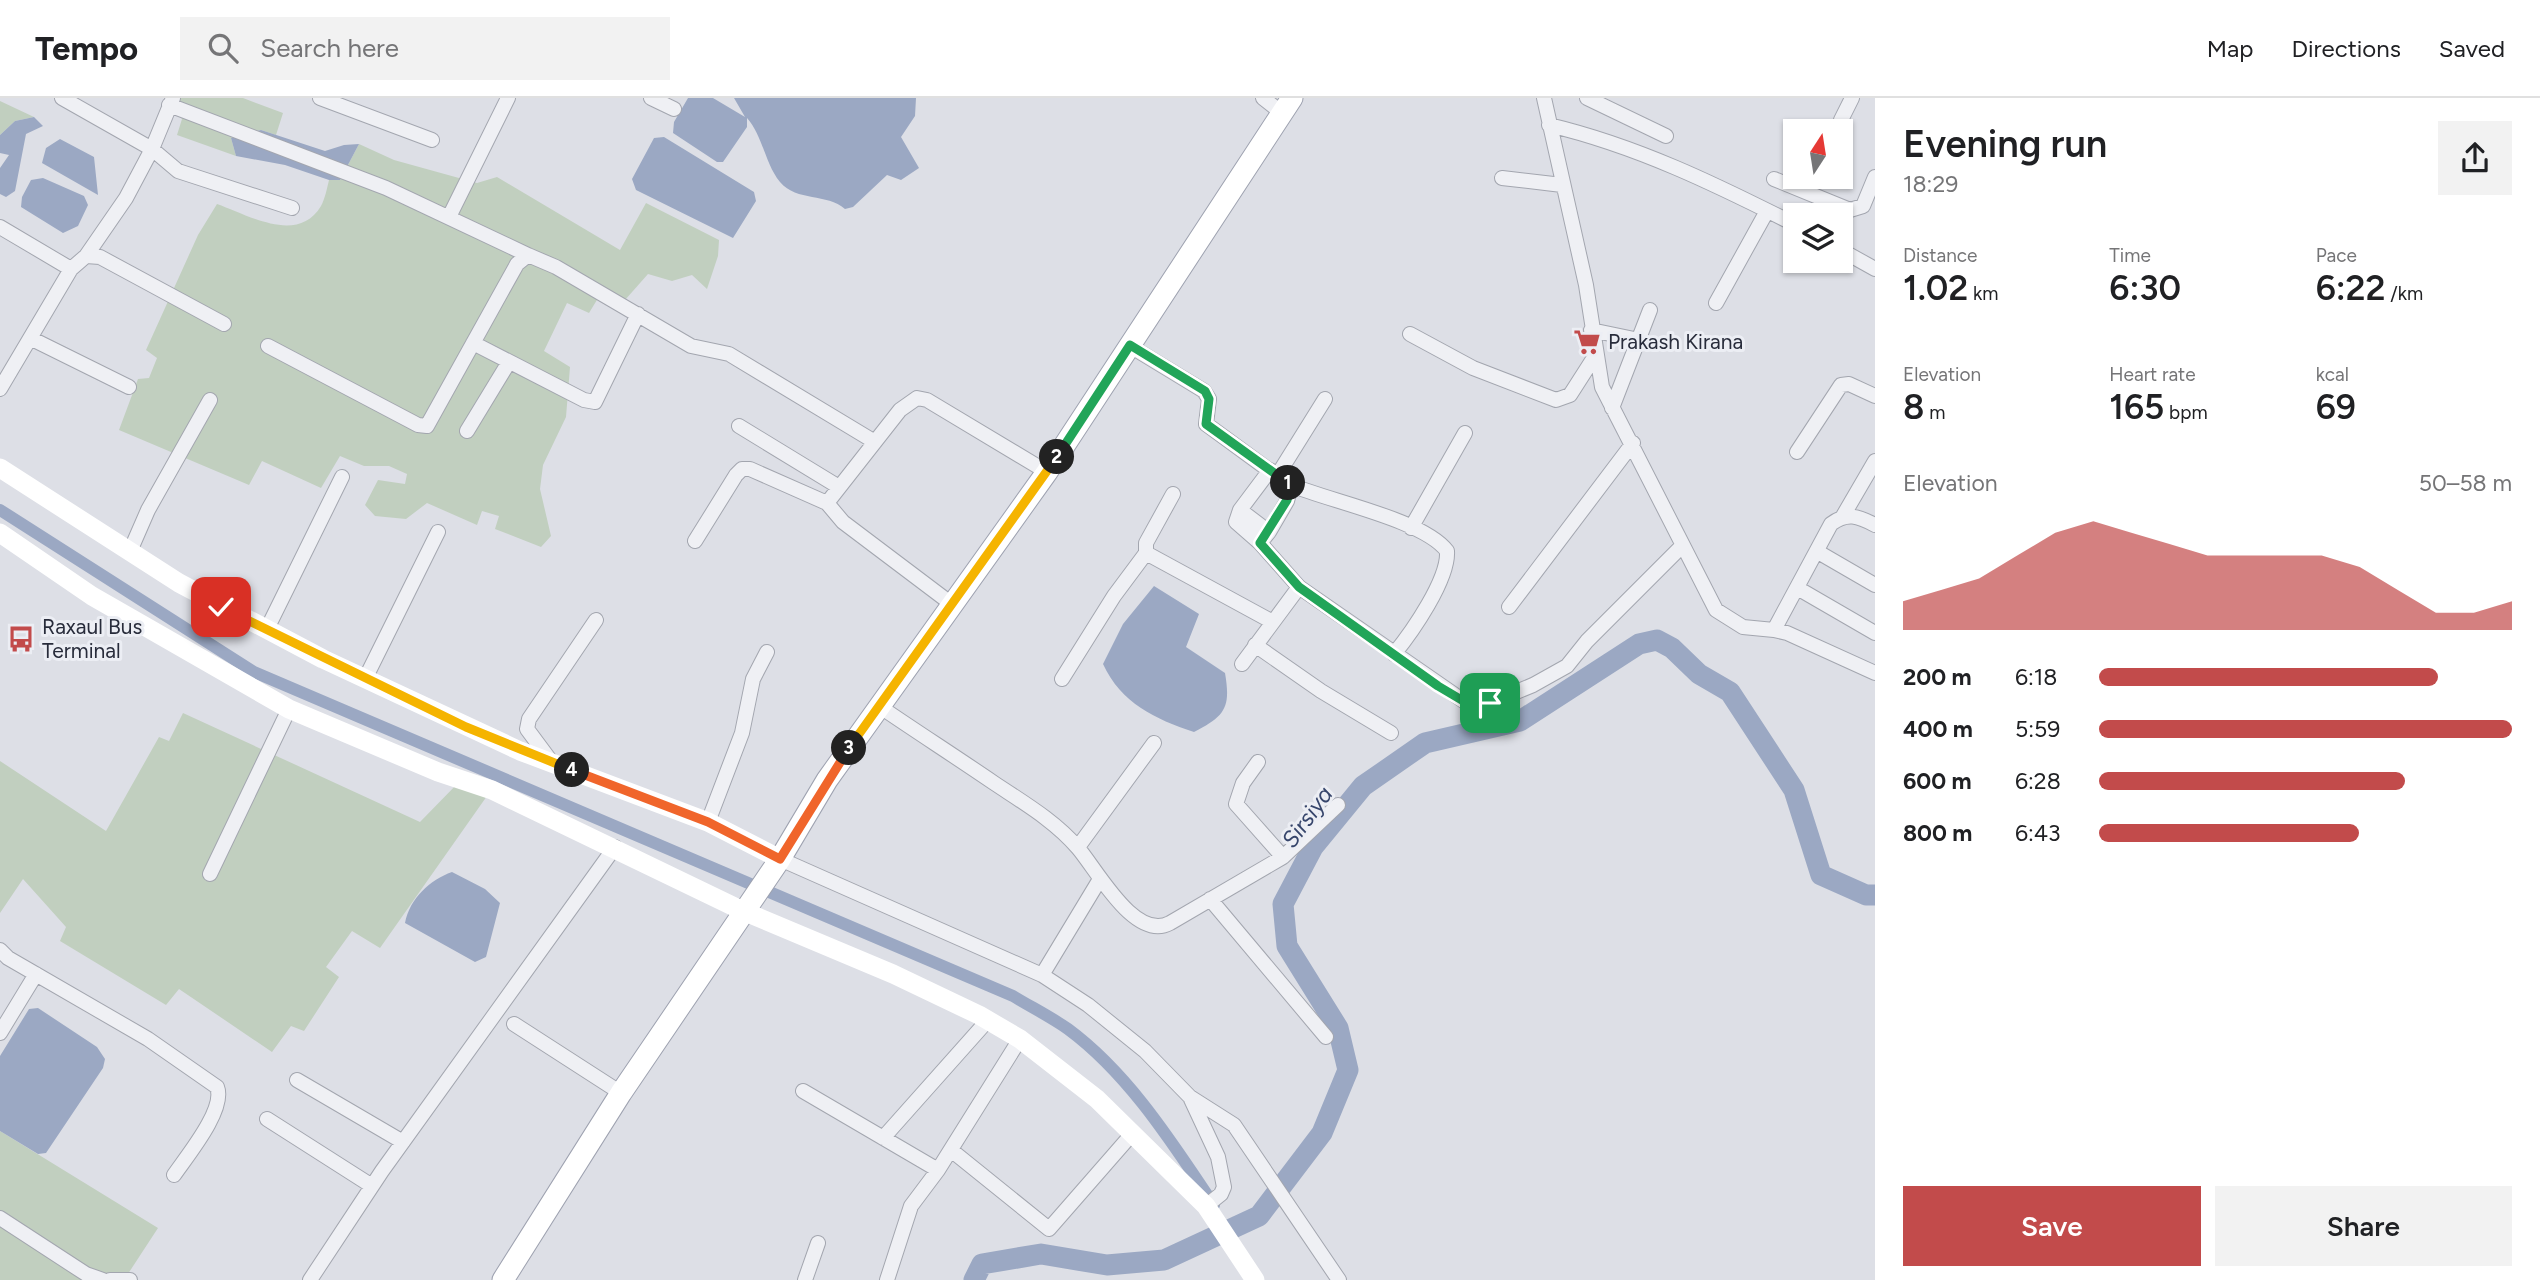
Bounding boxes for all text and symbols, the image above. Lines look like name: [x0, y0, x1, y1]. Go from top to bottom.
search box: [180, 17, 670, 80]
text: Tempo: [35, 29, 138, 68]
icon: search: [204, 29, 242, 67]
text: Search here: [260, 32, 399, 64]
text: Map: [2207, 34, 2253, 63]
text: Directions: [2291, 34, 2401, 63]
text: Saved: [2439, 34, 2505, 63]
north arrow: [1783, 119, 1853, 189]
map controls: [1783, 119, 1853, 273]
text: Evening run: [1903, 121, 2107, 167]
button: share: [2438, 121, 2512, 195]
text: 18:29: [1903, 170, 1958, 198]
button: layers: [1783, 203, 1853, 273]
text: Distance: [1903, 244, 1977, 267]
text: Time: [2109, 244, 2151, 267]
text: Pace: [2316, 244, 2357, 267]
text: 1.02: [1903, 267, 1968, 309]
text: 6:30: [2109, 267, 2181, 309]
text: 6:22: [2316, 267, 2386, 309]
text: km: [1968, 282, 1998, 305]
text: /km: [2386, 282, 2423, 305]
supermarket icon: Prakash Kirana: [1572, 327, 1602, 357]
place label: Prakash Kirana: [1608, 329, 1743, 354]
text: Elevation: [1903, 363, 1981, 386]
text: Heart rate: [2109, 363, 2196, 386]
text: kcal: [2316, 363, 2349, 386]
text: 8: [1903, 386, 1924, 428]
text: 165: [2109, 386, 2164, 428]
text: 69: [2316, 386, 2356, 428]
text: m: [1924, 401, 1945, 424]
text: bpm: [2164, 401, 2208, 424]
pin: 2: [1040, 440, 1074, 474]
text: 2: [1051, 445, 1062, 468]
pin: 1: [1270, 466, 1306, 500]
text: Elevation: [1903, 469, 1998, 497]
text: 50–58 m: [2419, 469, 2512, 497]
text: 1: [1283, 471, 1292, 494]
pin: [191, 577, 251, 637]
icon: check: [202, 588, 240, 626]
place label: Raxaul Bus Terminal: [42, 614, 142, 663]
bus stop icon: Raxaul Bus Terminal: [6, 624, 36, 654]
text: 200 m: [1903, 663, 1972, 691]
text: 6:18: [2015, 663, 2057, 691]
pin: [1460, 673, 1520, 733]
icon: arrive: [1471, 684, 1509, 722]
text: 400 m: [1903, 715, 1973, 743]
text: 5:59: [2015, 715, 2060, 743]
pin: 3: [832, 730, 866, 766]
text: 3: [843, 736, 854, 759]
pin: 4: [554, 752, 590, 788]
text: 4: [565, 758, 578, 781]
text: 600 m: [1903, 767, 1972, 795]
text: 6:28: [2015, 767, 2061, 795]
water label: Sirsiya: [1275, 781, 1339, 853]
text: 800 m: [1903, 819, 1972, 847]
text: 6:43: [2015, 819, 2061, 847]
button: Save: [1903, 1186, 2201, 1266]
button: Share: [2215, 1186, 2512, 1266]

